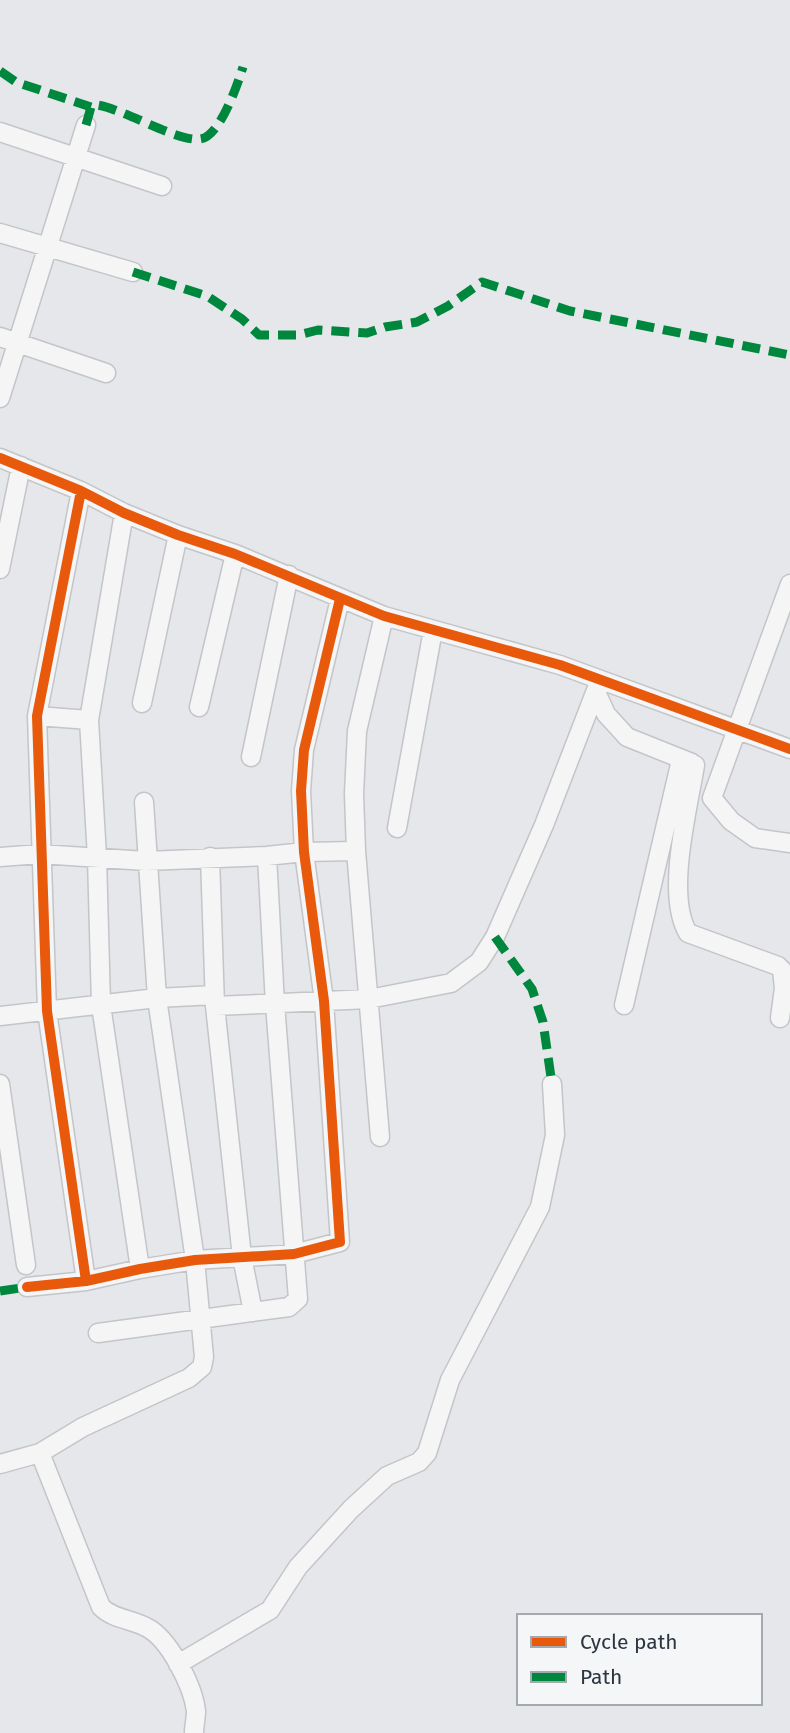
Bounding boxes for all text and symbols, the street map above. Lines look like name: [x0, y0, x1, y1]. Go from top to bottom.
legend: [517, 1614, 762, 1705]
text: Cycle path: [580, 1629, 678, 1655]
text: Path: [580, 1664, 622, 1690]

